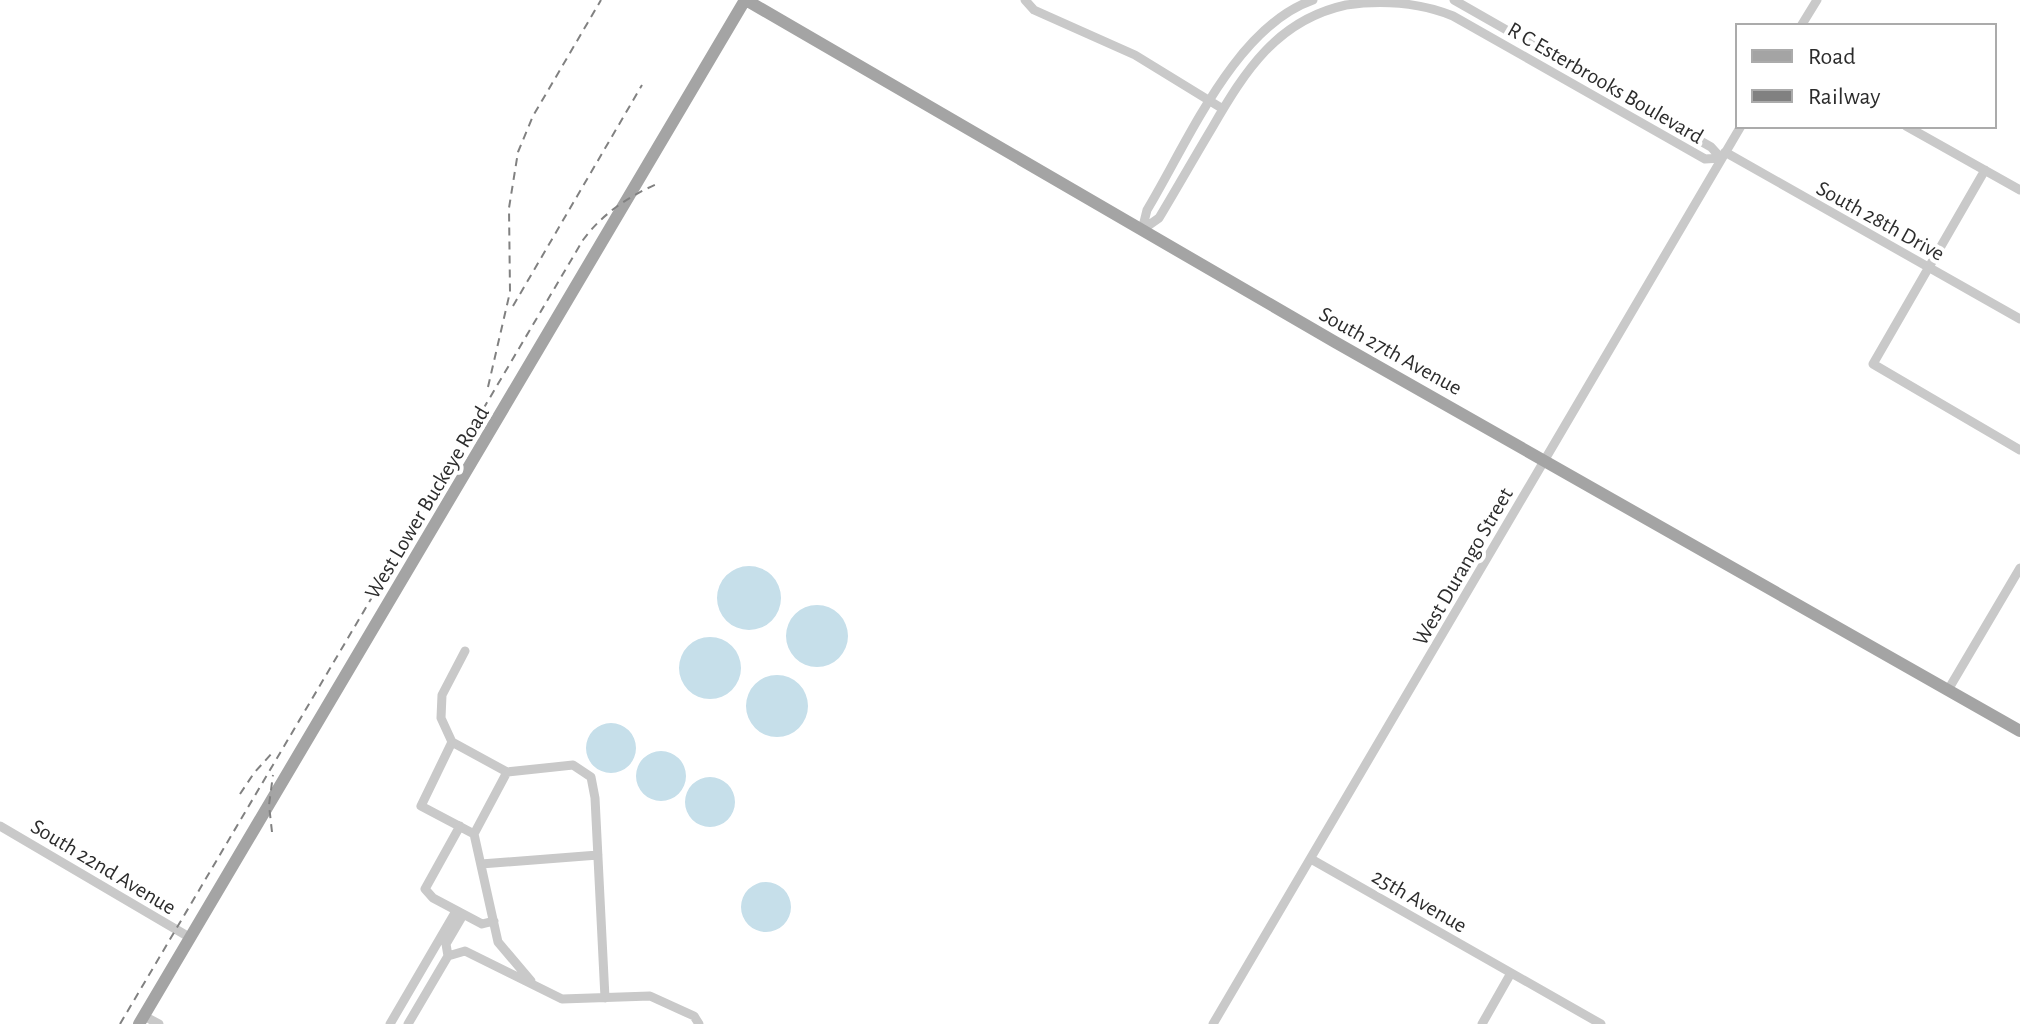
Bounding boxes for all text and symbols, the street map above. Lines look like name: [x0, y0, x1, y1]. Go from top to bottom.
street label: R C Esterbrooks Boulevard: [1504, 18, 1707, 148]
legend: [1736, 24, 1996, 128]
text: Road: [1808, 45, 1856, 69]
text: Railway: [1808, 85, 1880, 109]
street label: South 28th Drive: [1813, 177, 1948, 265]
street label: South 27th Avenue: [1315, 303, 1466, 399]
street label: West Lower Buckeye Road: [361, 402, 493, 603]
street label: West Durango Street: [1409, 484, 1517, 649]
street label: South 22nd Avenue: [27, 815, 180, 919]
street label: 25th Avenue: [1368, 865, 1471, 937]

